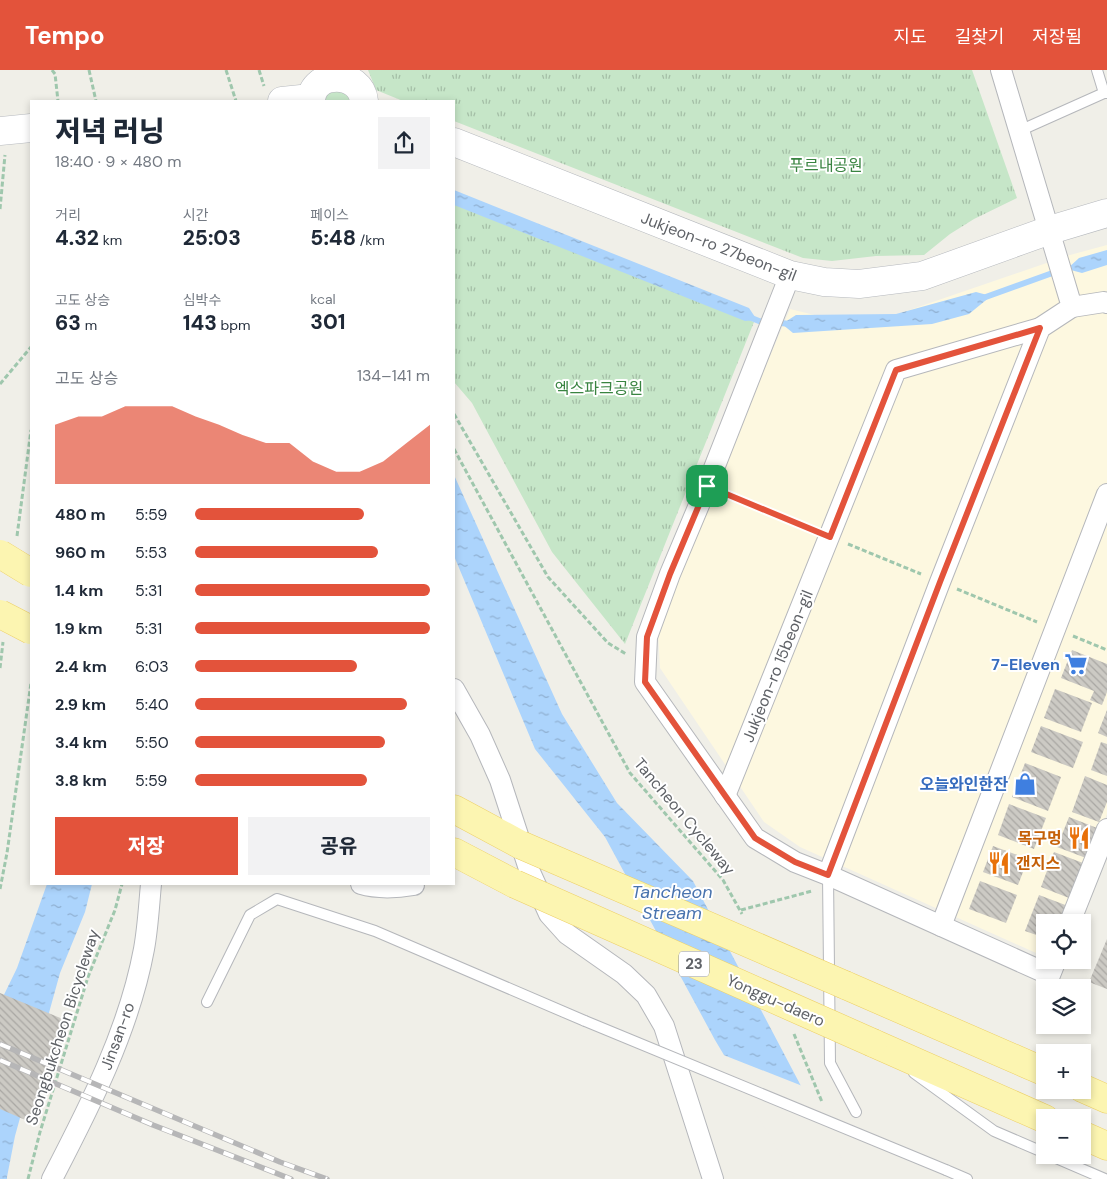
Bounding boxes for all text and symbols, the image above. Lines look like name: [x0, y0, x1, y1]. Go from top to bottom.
text: Tempo: [25, 20, 105, 51]
text: 지도: [894, 25, 927, 49]
text: 길찾기: [955, 25, 1004, 49]
text: 저장됨: [1032, 25, 1082, 49]
text: 저녁 러닝: [55, 113, 165, 150]
button: share: [378, 117, 430, 169]
text: 18:40 · 9 × 480 m: [55, 151, 182, 172]
park label: 푸르내공원: [789, 155, 863, 176]
text: 거리: [55, 206, 81, 224]
text: 시간: [183, 206, 208, 224]
text: 페이스: [310, 206, 349, 224]
street label: Jukjeon-ro 27beon-gil: [638, 207, 800, 286]
text: 4.32: [55, 224, 99, 252]
text: 25:03: [183, 224, 241, 252]
text: 5:48: [310, 224, 356, 252]
text: km: [99, 231, 122, 249]
text: /km: [356, 231, 385, 249]
text: kcal: [310, 290, 336, 308]
text: 고도 상승: [55, 291, 110, 309]
text: 심박수: [183, 291, 221, 309]
text: 301: [310, 308, 346, 336]
text: 63: [55, 309, 81, 337]
text: 143: [183, 309, 217, 337]
text: m: [81, 316, 97, 334]
text: bpm: [217, 316, 251, 334]
text: 134–141 m: [357, 365, 430, 386]
text: 고도 상승: [55, 368, 118, 389]
park label: 엑스파크공원: [555, 378, 643, 399]
pin: [686, 465, 728, 507]
icon: arrive: [693, 472, 721, 500]
text: 480 m: [55, 504, 106, 525]
text: 5:59: [135, 504, 167, 525]
text: 960 m: [55, 542, 105, 563]
text: 5:53: [135, 542, 167, 563]
text: 1.4 km: [55, 580, 103, 601]
text: 5:31: [135, 580, 162, 601]
street label: Jukjeon-ro 15beon-gil: [737, 587, 818, 745]
text: 1.9 km: [55, 618, 103, 639]
text: 5:31: [135, 618, 162, 639]
supermarket icon: 7-Eleven: [1063, 651, 1089, 677]
place label: 7-Eleven: [991, 654, 1060, 675]
text: 2.4 km: [55, 656, 107, 677]
text: 6:03: [135, 656, 169, 677]
text: 2.9 km: [55, 694, 106, 715]
text: 5:40: [135, 694, 169, 715]
text: 3.4 km: [55, 732, 107, 753]
text: 5:50: [135, 732, 169, 753]
street label: Tancheon Cycleway: [630, 753, 740, 879]
text: 3.8 km: [55, 770, 107, 791]
text: 5:59: [135, 770, 167, 791]
shop icon: 오늘와인한잔: [1012, 771, 1038, 797]
place label: 오늘와인한잔: [920, 774, 1008, 795]
button: 저장: [55, 817, 238, 875]
button: 공유: [248, 817, 430, 875]
restaurant icon: 목구멍: [1066, 825, 1092, 851]
place label: 목구멍: [1018, 828, 1062, 849]
restaurant icon: 갠지스: [986, 850, 1012, 876]
place label: 갠지스: [1016, 853, 1060, 874]
water label: Tancheon Stream: [631, 880, 713, 925]
map controls: [1036, 914, 1091, 1164]
button: locate: [1036, 914, 1091, 969]
street label: Seongbukcheon Bicycleway: [21, 927, 104, 1128]
road number: 23: [679, 952, 709, 976]
street label: Yonggu-daero: [723, 969, 828, 1031]
button: layers: [1036, 979, 1091, 1034]
street label: Jinsan-ro: [96, 999, 139, 1073]
button: +: [1036, 1044, 1091, 1099]
button: −: [1036, 1109, 1091, 1164]

